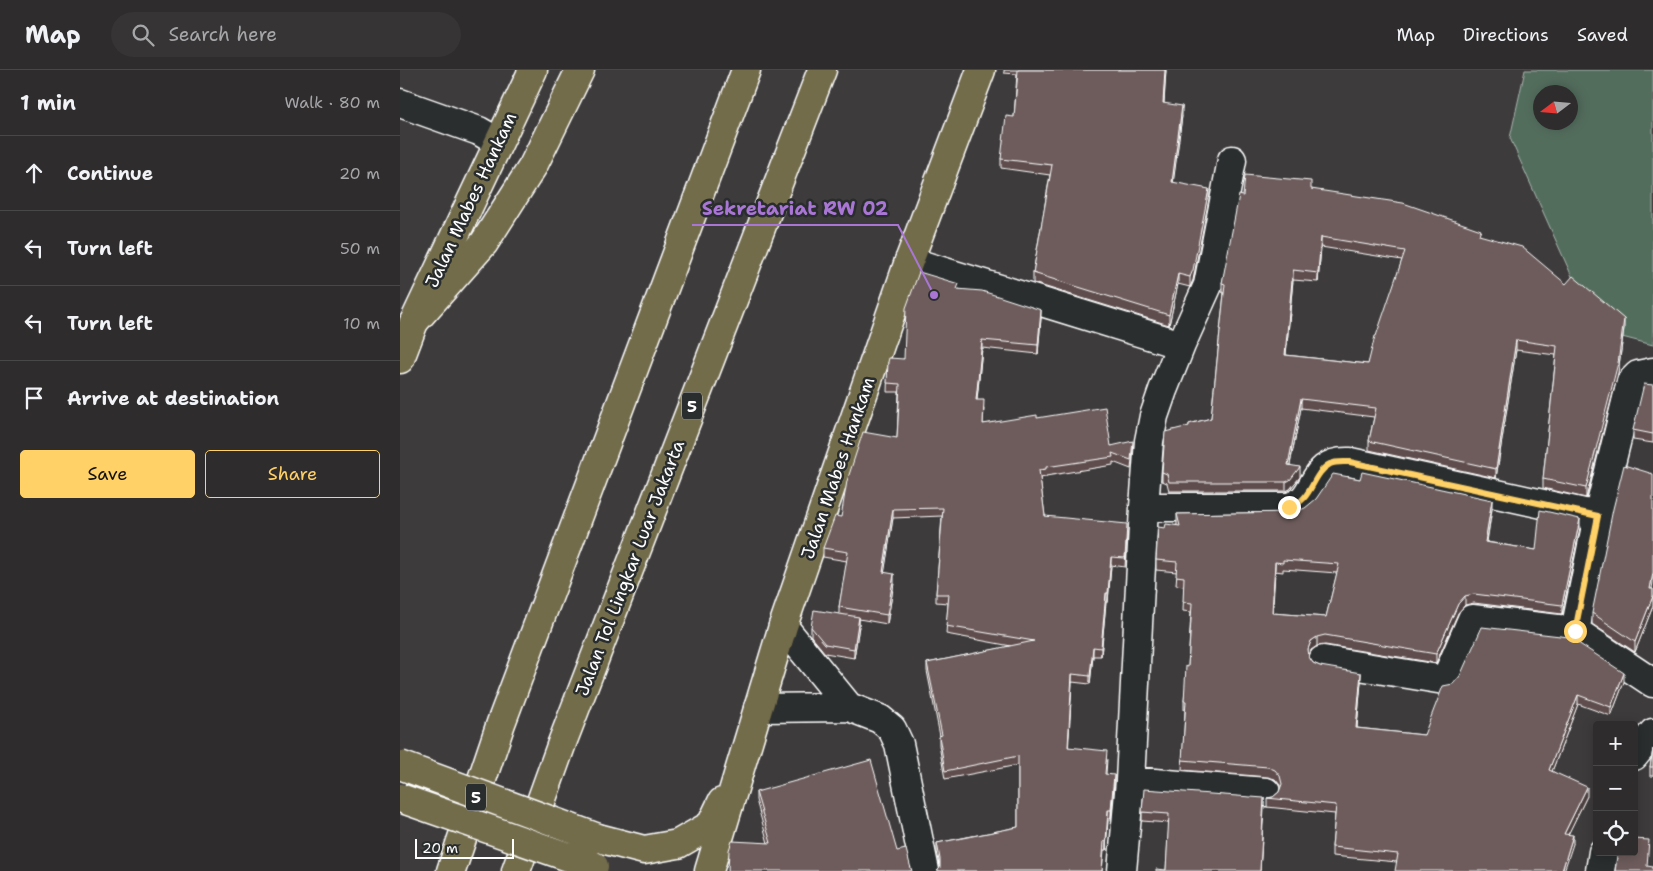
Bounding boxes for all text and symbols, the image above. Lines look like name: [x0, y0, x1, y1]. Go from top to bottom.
search box: [111, 12, 461, 57]
text: Map: [25, 19, 81, 51]
icon: search: [129, 21, 157, 49]
text: Search here: [169, 22, 277, 47]
text: Map: [1397, 23, 1435, 47]
text: Directions: [1463, 23, 1549, 47]
text: Saved: [1577, 23, 1628, 47]
north arrow: [1533, 85, 1578, 130]
text: 1 min: [20, 89, 76, 117]
text: Walk · 80 m: [285, 92, 380, 113]
street label: Jalan Mabes Hankam: [420, 108, 522, 292]
icon: ahead: [20, 159, 48, 187]
text: Continue: [67, 161, 153, 186]
text: 20 m: [339, 163, 380, 184]
callout: Sekretariat RW 02: [692, 191, 898, 225]
text: Sekretariat RW 02: [702, 196, 888, 221]
icon: left: [20, 234, 48, 262]
text: Turn left: [67, 236, 153, 261]
text: 50 m: [340, 238, 380, 259]
icon: left: [20, 309, 48, 337]
text: Turn left: [67, 311, 153, 336]
text: 10 m: [343, 313, 380, 334]
street label: Jalan Mabes Hankam: [796, 374, 880, 562]
icon: arrive: [20, 384, 48, 412]
text: Arrive at destination: [67, 386, 279, 411]
road number: 5: [682, 392, 702, 420]
street label: Jalan Tol Lingkar Luar Jakarta: [570, 437, 690, 699]
button: Save: [20, 450, 195, 498]
button: Share: [205, 450, 380, 498]
route end: [1278, 496, 1301, 519]
route start: [1564, 620, 1587, 643]
map controls: [1593, 721, 1638, 856]
button: +: [1593, 721, 1638, 766]
button: −: [1593, 766, 1638, 811]
road number: 5: [466, 784, 486, 810]
button: locate: [1593, 811, 1638, 856]
scale bar: [415, 836, 514, 859]
text: 20 m: [422, 839, 458, 857]

